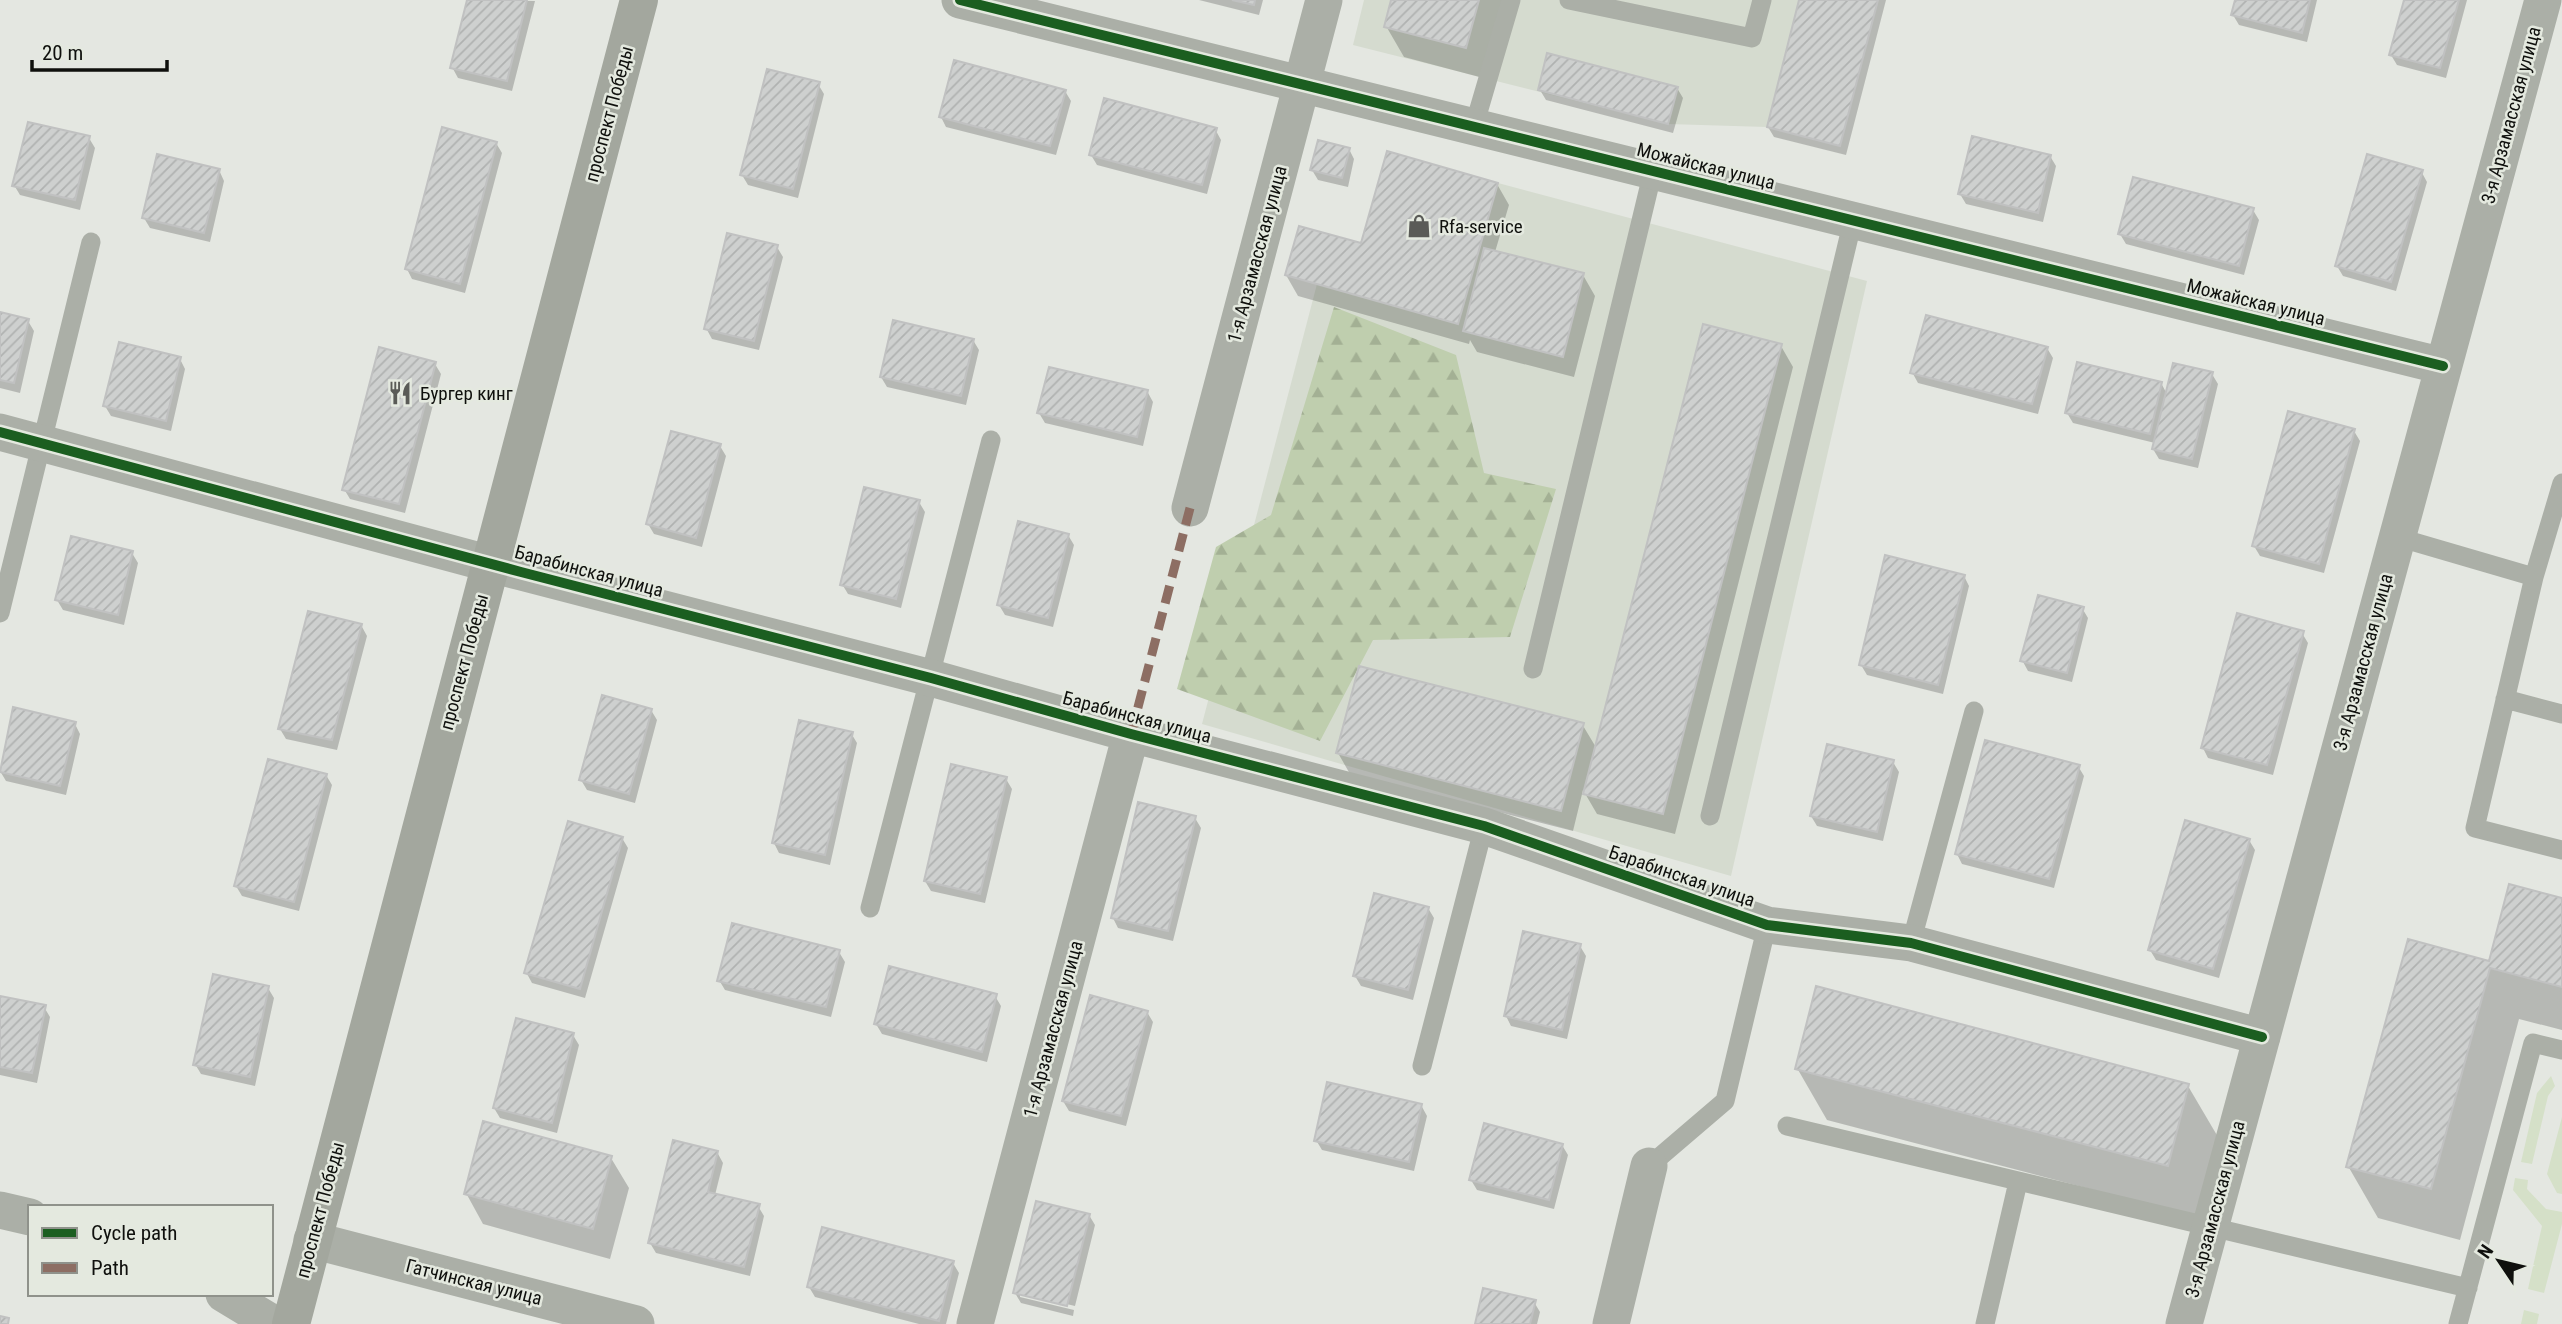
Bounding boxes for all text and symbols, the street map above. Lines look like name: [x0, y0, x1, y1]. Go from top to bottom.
street label: 3-я Арзамасская улица: [2476, 24, 2546, 206]
scale bar: [32, 28, 166, 72]
text: 20 m: [42, 41, 83, 65]
street label: проспект Победы: [580, 43, 638, 185]
street label: Можайская улица: [1635, 138, 1777, 194]
street label: 1-я Арзамасская улица: [1222, 163, 1292, 345]
shop icon: Rfa-service: [1405, 212, 1433, 240]
place label: Rfa-service: [1439, 215, 1523, 238]
street label: Можайская улица: [2185, 274, 2327, 330]
restaurant icon: Бургер кинг: [386, 379, 414, 407]
place label: Бургер кинг: [420, 382, 513, 405]
street label: Барабинская улица: [512, 540, 666, 602]
street label: 3-я Арзамасская улица: [2328, 571, 2398, 753]
street label: проспект Победы: [435, 591, 493, 733]
street label: Барабинская улица: [1060, 686, 1214, 748]
street label: Барабинская улица: [1606, 840, 1758, 912]
street label: 1-я Арзамасская улица: [1018, 938, 1088, 1120]
street label: 3-я Арзамасская улица: [2180, 1118, 2250, 1300]
street label: проспект Победы: [291, 1139, 349, 1281]
legend: [28, 1205, 273, 1296]
text: Cycle path: [91, 1221, 177, 1245]
north arrow: [2464, 1226, 2534, 1296]
text: N: [2473, 1240, 2498, 1263]
street label: Гатчинская улица: [404, 1254, 544, 1310]
text: Path: [91, 1256, 129, 1280]

